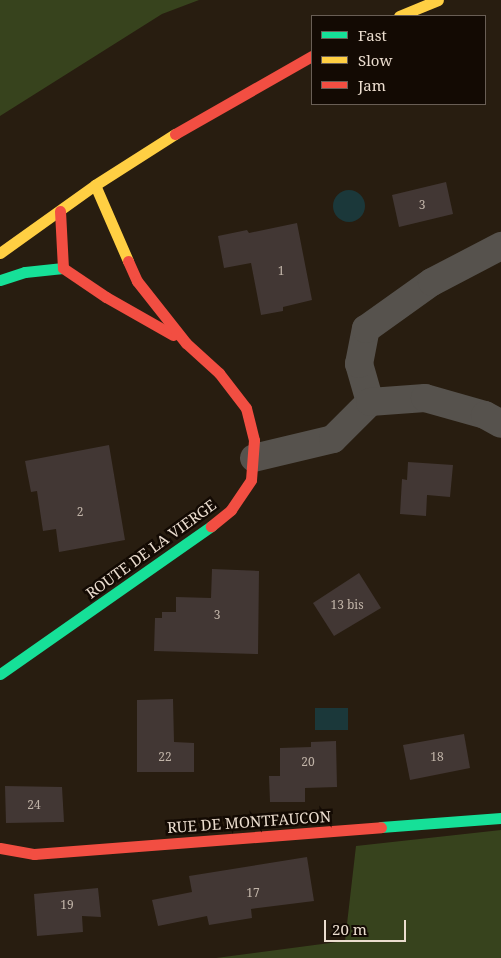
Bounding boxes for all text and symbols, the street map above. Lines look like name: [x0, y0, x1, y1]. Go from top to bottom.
legend: [311, 15, 486, 105]
text: Fast: [358, 25, 387, 45]
text: Slow: [358, 50, 392, 70]
text: Jam: [358, 75, 386, 95]
house number: 3: [419, 198, 425, 212]
house number: 1: [278, 264, 284, 278]
street label: ROUTE DE LA VIERGE: [82, 496, 220, 602]
house number: 2: [77, 505, 83, 519]
house number: 13 bis: [330, 598, 364, 612]
house number: 3: [214, 608, 220, 622]
house number: 22: [158, 750, 172, 764]
house number: 18: [430, 750, 444, 764]
house number: 20: [301, 755, 315, 769]
house number: 24: [27, 798, 41, 812]
street label: RUE DE MONTFAUCON: [166, 807, 332, 837]
house number: 17: [246, 886, 260, 900]
house number: 19: [60, 898, 74, 912]
scale bar: [326, 910, 408, 942]
text: 20 m: [332, 919, 367, 939]

